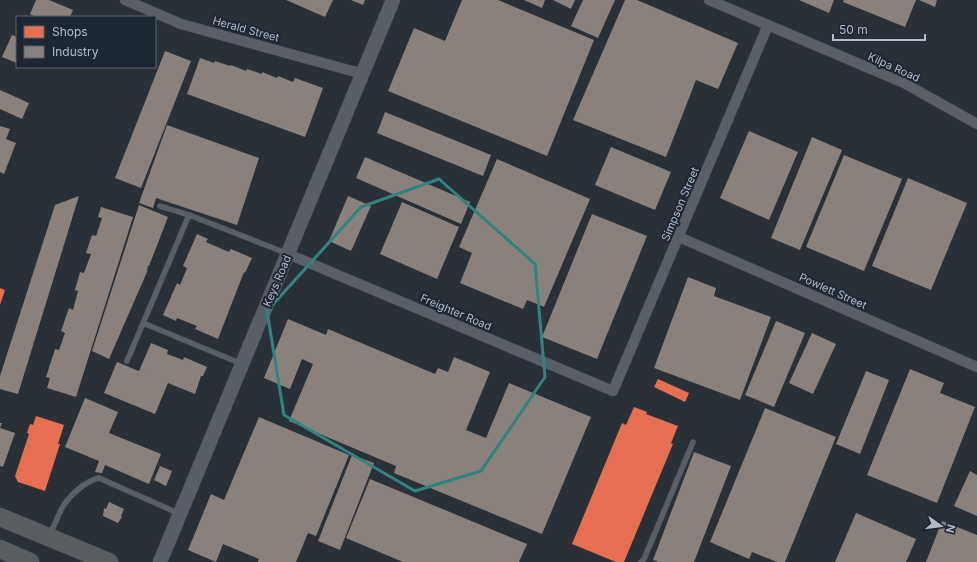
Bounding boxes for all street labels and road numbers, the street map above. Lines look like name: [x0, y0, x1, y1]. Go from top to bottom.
street label: Herald Street: [211, 13, 281, 45]
street label: Kilpa Road: [866, 49, 922, 85]
street label: Simpson Street: [658, 164, 702, 243]
street label: Keys Road: [260, 253, 294, 309]
street label: Powlett Street: [797, 270, 869, 312]
street label: Freighter Road: [418, 291, 494, 333]

